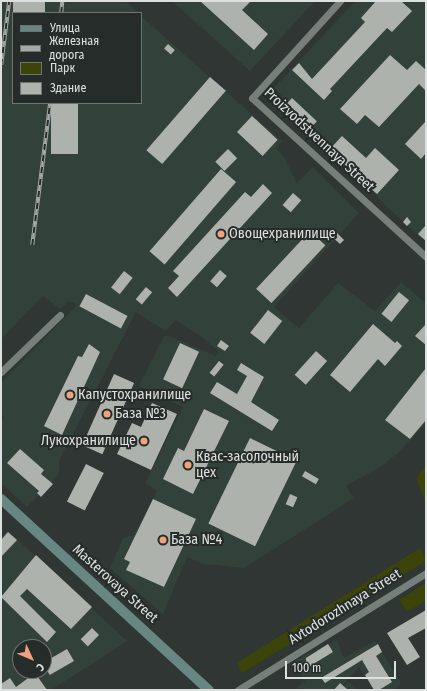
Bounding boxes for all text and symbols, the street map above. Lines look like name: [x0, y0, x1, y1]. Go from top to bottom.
legend: [12, 12, 142, 104]
text: Улица: [50, 21, 80, 35]
text: Железная дорога: [49, 34, 99, 62]
text: Парк: [50, 61, 75, 75]
text: Здание: [50, 81, 86, 95]
street label: Proizvodstvennaya Street: [260, 85, 378, 195]
place label: Овощехранилище: [229, 226, 336, 242]
marker: Овощехранилище: [216, 229, 226, 239]
place label: Капустохранилище: [78, 387, 191, 403]
marker: Капустохранилище: [65, 390, 75, 400]
place label: База №3: [115, 406, 166, 422]
marker: База №3: [102, 409, 112, 419]
place label: Лукохранилище: [41, 433, 136, 449]
marker: Лукохранилище: [139, 436, 149, 446]
place label: Квас-засолочный цех: [196, 449, 299, 482]
marker: Квас-засолочный цех: [183, 460, 193, 470]
place label: База №4: [171, 532, 222, 548]
marker: База №4: [158, 535, 168, 545]
street label: Masterovaya Street: [69, 541, 161, 627]
street label: Avtodorozhnaya Street: [286, 566, 404, 648]
north arrow: [12, 639, 52, 679]
scale bar: [287, 653, 398, 679]
text: С: [34, 660, 47, 674]
text: 100 m: [292, 661, 321, 675]

